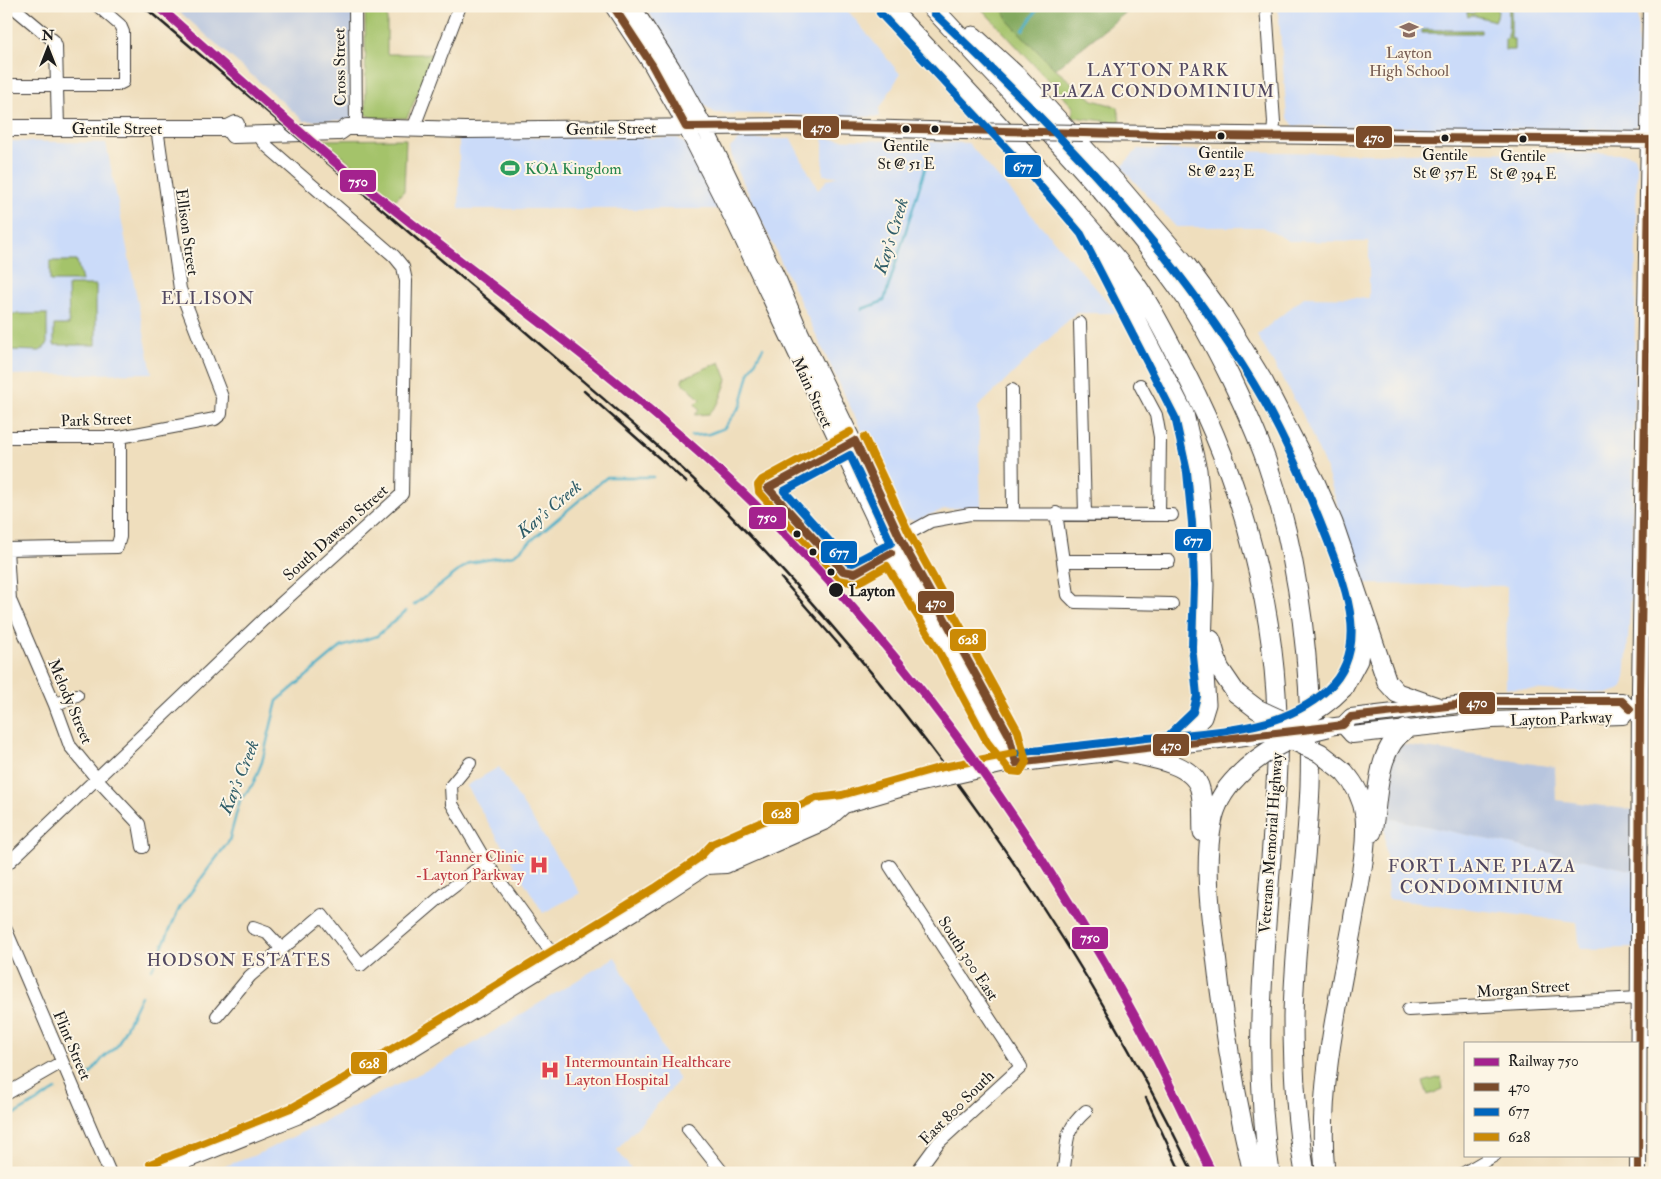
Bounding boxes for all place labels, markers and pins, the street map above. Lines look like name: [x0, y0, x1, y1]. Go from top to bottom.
school or university icon: Layton High School: [1398, 19, 1420, 41]
place label: Layton High School: [1369, 43, 1449, 81]
marker: Gentile St @ 51 E: [901, 124, 911, 134]
unlabelled marker: [930, 124, 940, 134]
marker: Gentile St @ 223 E: [1216, 131, 1226, 141]
marker: Gentile St @ 357 E: [1440, 133, 1450, 143]
marker: Gentile St @ 394 E: [1518, 134, 1528, 144]
place label: Gentile St @ 51 E: [878, 137, 935, 174]
place label: Gentile St @ 223 E: [1188, 144, 1254, 181]
place label: Gentile St @ 357 E: [1413, 146, 1477, 183]
place label: Gentile St @ 394 E: [1490, 147, 1556, 184]
sports icon: KOA Kingdom: [499, 157, 521, 179]
place label: KOA Kingdom: [525, 159, 622, 179]
unlabelled marker: [792, 529, 802, 539]
unlabelled marker: [808, 547, 818, 557]
unlabelled marker: [826, 567, 836, 577]
marker: Layton: [827, 581, 845, 599]
place label: Layton: [849, 581, 896, 602]
place label: Tanner Clinic -Layton Parkway: [415, 847, 525, 885]
hospital icon: Tanner Clinic -Layton Parkway: [528, 854, 550, 876]
place label: Intermountain Healthcare Layton Hospital: [565, 1052, 731, 1091]
hospital icon: Intermountain Healthcare Layton Hospital: [539, 1059, 561, 1081]

